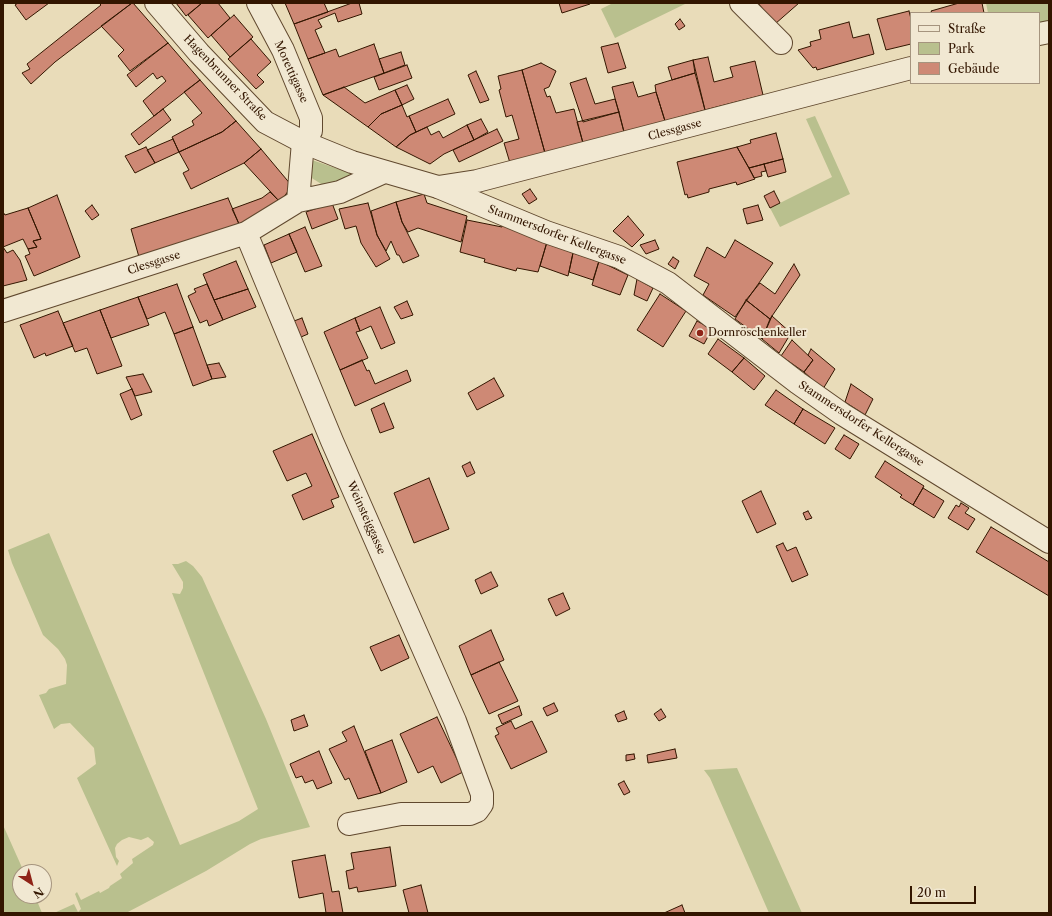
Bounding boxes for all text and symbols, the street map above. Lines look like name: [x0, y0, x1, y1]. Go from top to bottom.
legend: [910, 12, 1040, 84]
text: Straße: [948, 21, 986, 36]
street label: Hagenbrunner Straße: [181, 32, 269, 124]
street label: Morettigasse: [271, 39, 311, 105]
text: Park: [948, 41, 974, 56]
text: Gebäude: [948, 61, 999, 76]
street label: Clessgasse: [647, 117, 703, 143]
street label: Stammersdorfer Kellergasse: [486, 203, 628, 267]
street label: Clessgasse: [126, 248, 182, 278]
place label: Dornröschenkeller: [708, 326, 806, 340]
marker: Dornröschenkeller: [695, 328, 705, 338]
street label: Stammersdorfer Kellergasse: [796, 378, 926, 470]
street label: Weinsteiggasse: [344, 479, 388, 557]
north arrow: [12, 864, 52, 904]
scale bar: [912, 878, 978, 904]
text: N: [30, 884, 46, 901]
text: 20 m: [917, 885, 946, 900]

